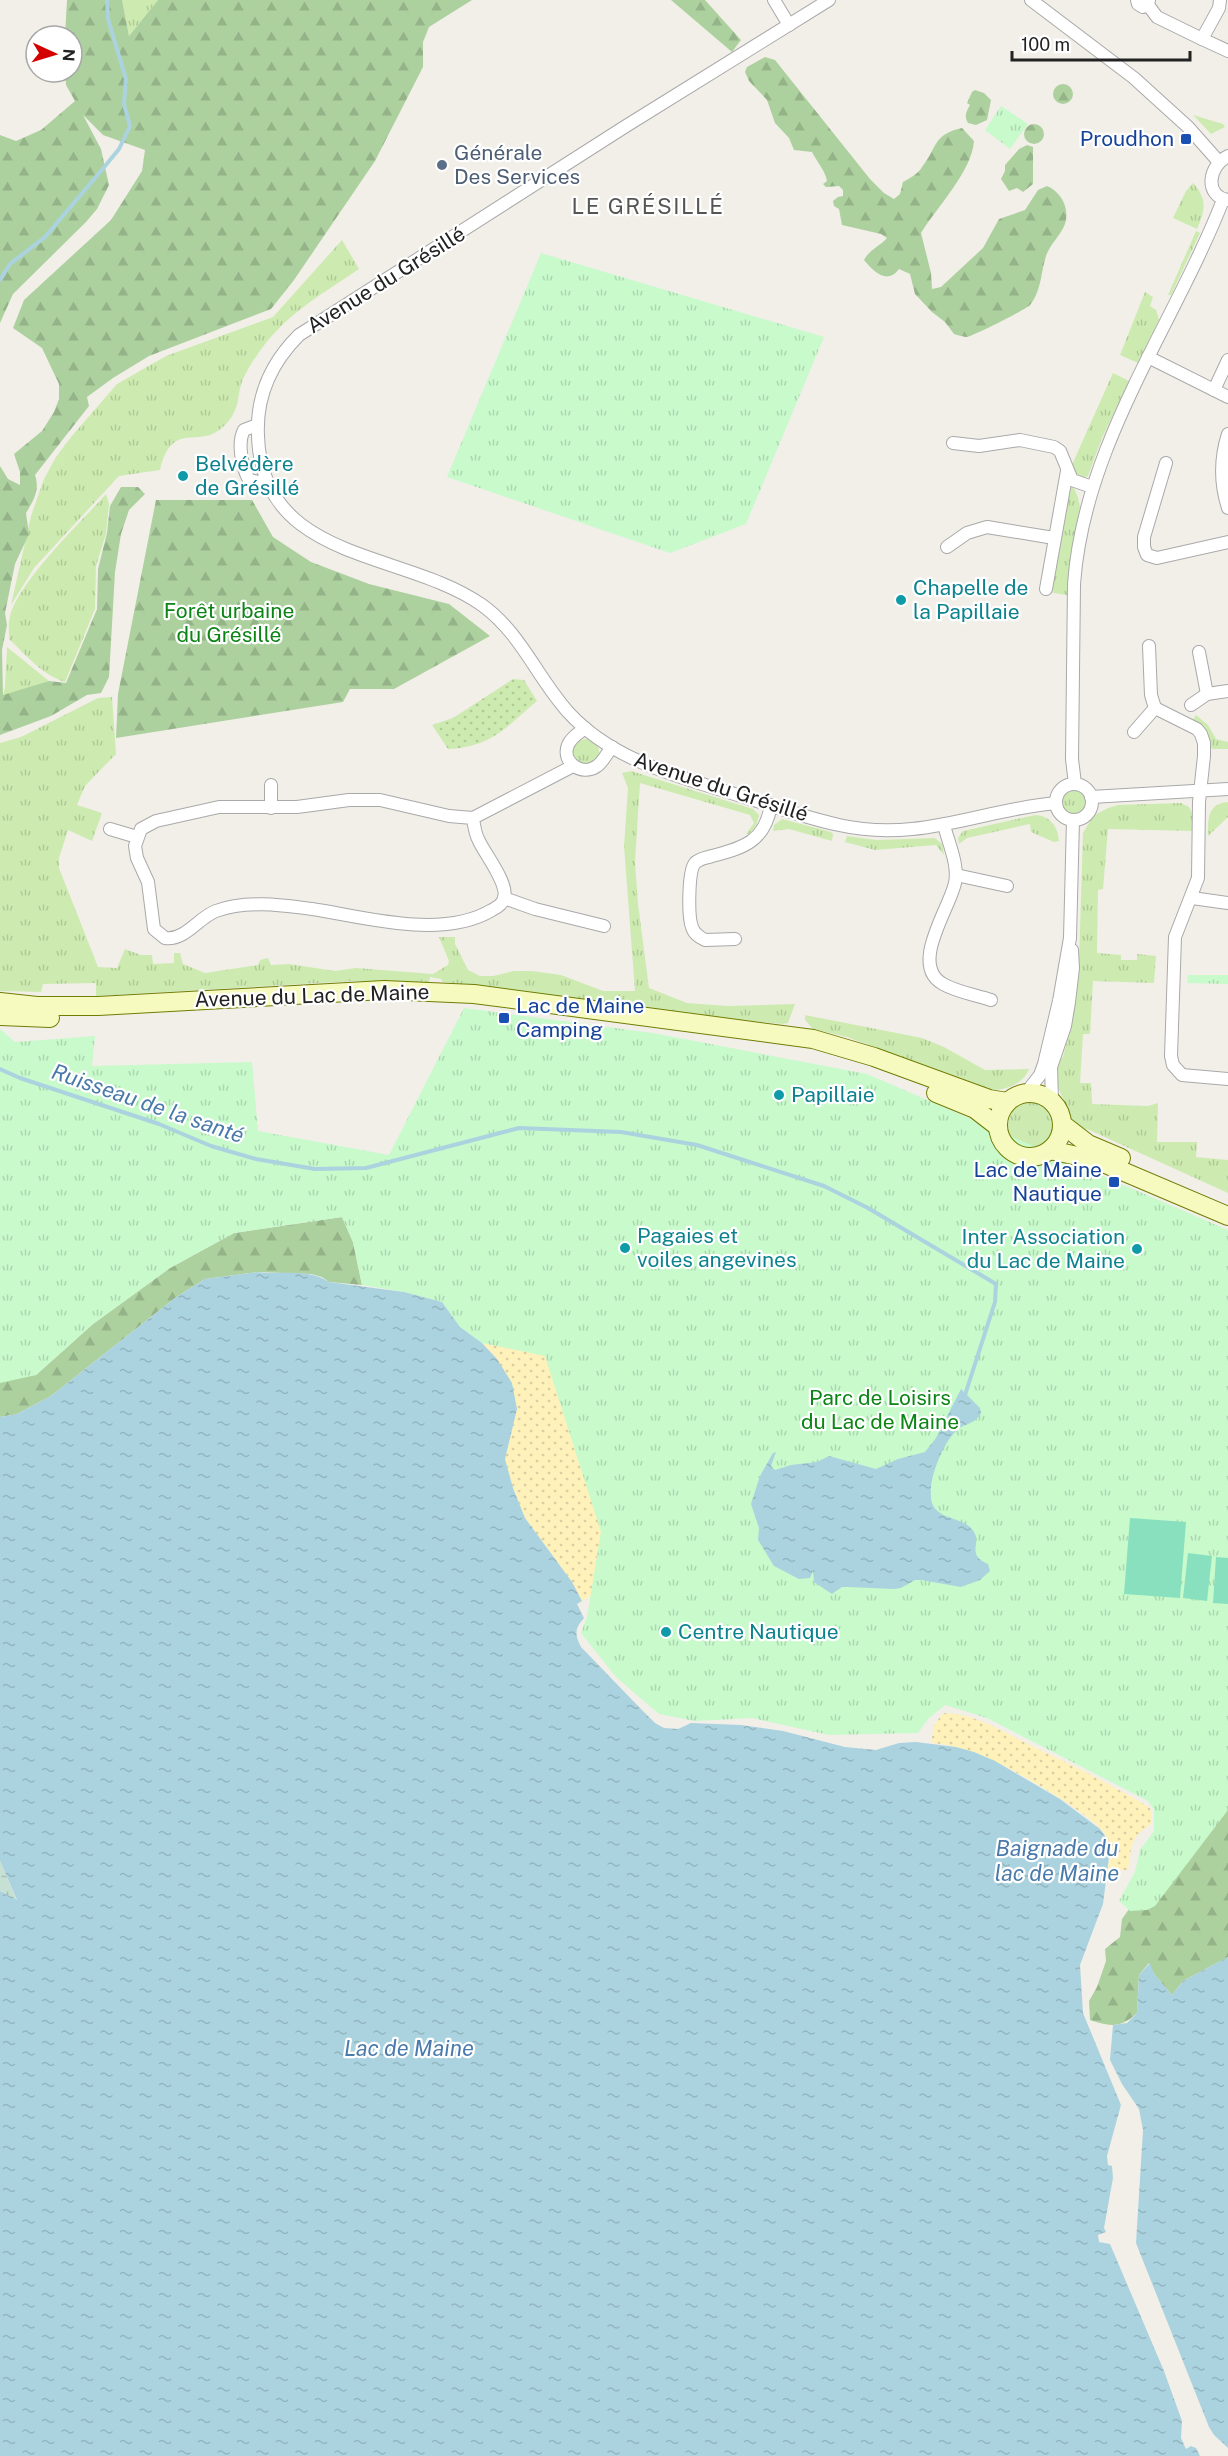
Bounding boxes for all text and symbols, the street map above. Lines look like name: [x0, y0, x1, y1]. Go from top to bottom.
north arrow: [24, 24, 84, 84]
scale bar: [1012, 24, 1190, 62]
text: 100 m: [1021, 34, 1070, 55]
text: N: [59, 48, 78, 62]
place label: Proudhon: [1080, 126, 1174, 151]
marker: Proudhon: [1179, 132, 1193, 146]
place label: Générale Des Services: [454, 140, 580, 189]
marker: Générale Des Services: [435, 158, 449, 172]
district label: LE GRÉSILLÉ: [572, 193, 724, 219]
street label: Avenue du Grésillé: [302, 221, 469, 338]
place label: Belvédère de Grésillé: [195, 451, 299, 500]
marker: Belvédère de Grésillé: [176, 469, 190, 483]
place label: Chapelle de la Papillaie: [913, 575, 1028, 624]
marker: Chapelle de la Papillaie: [894, 593, 908, 607]
park label: Forêt urbaine du Grésillé: [164, 598, 294, 647]
street label: Avenue du Grésillé: [631, 747, 811, 826]
street label: Avenue du Lac de Maine: [194, 979, 430, 1012]
place label: Lac de Maine Camping: [516, 993, 644, 1042]
marker: Lac de Maine Camping: [497, 1011, 511, 1025]
water label: Ruisseau de la santé: [48, 1058, 248, 1148]
place label: Papillaie: [791, 1082, 875, 1107]
marker: Papillaie: [772, 1088, 786, 1102]
place label: Lac de Maine Nautique: [974, 1157, 1102, 1206]
marker: Lac de Maine Nautique: [1107, 1175, 1121, 1189]
place label: Pagaies et voiles angevines: [637, 1223, 797, 1272]
place label: Inter Association du Lac de Maine: [962, 1224, 1125, 1273]
marker: Pagaies et voiles angevines: [618, 1241, 632, 1255]
marker: Inter Association du Lac de Maine: [1130, 1242, 1144, 1256]
park label: Parc de Loisirs du Lac de Maine: [801, 1385, 959, 1434]
place label: Centre Nautique: [678, 1619, 839, 1644]
marker: Centre Nautique: [659, 1625, 673, 1639]
water label: Baignade du lac de Maine: [995, 1835, 1119, 1886]
water label: Lac de Maine: [344, 2035, 474, 2061]

